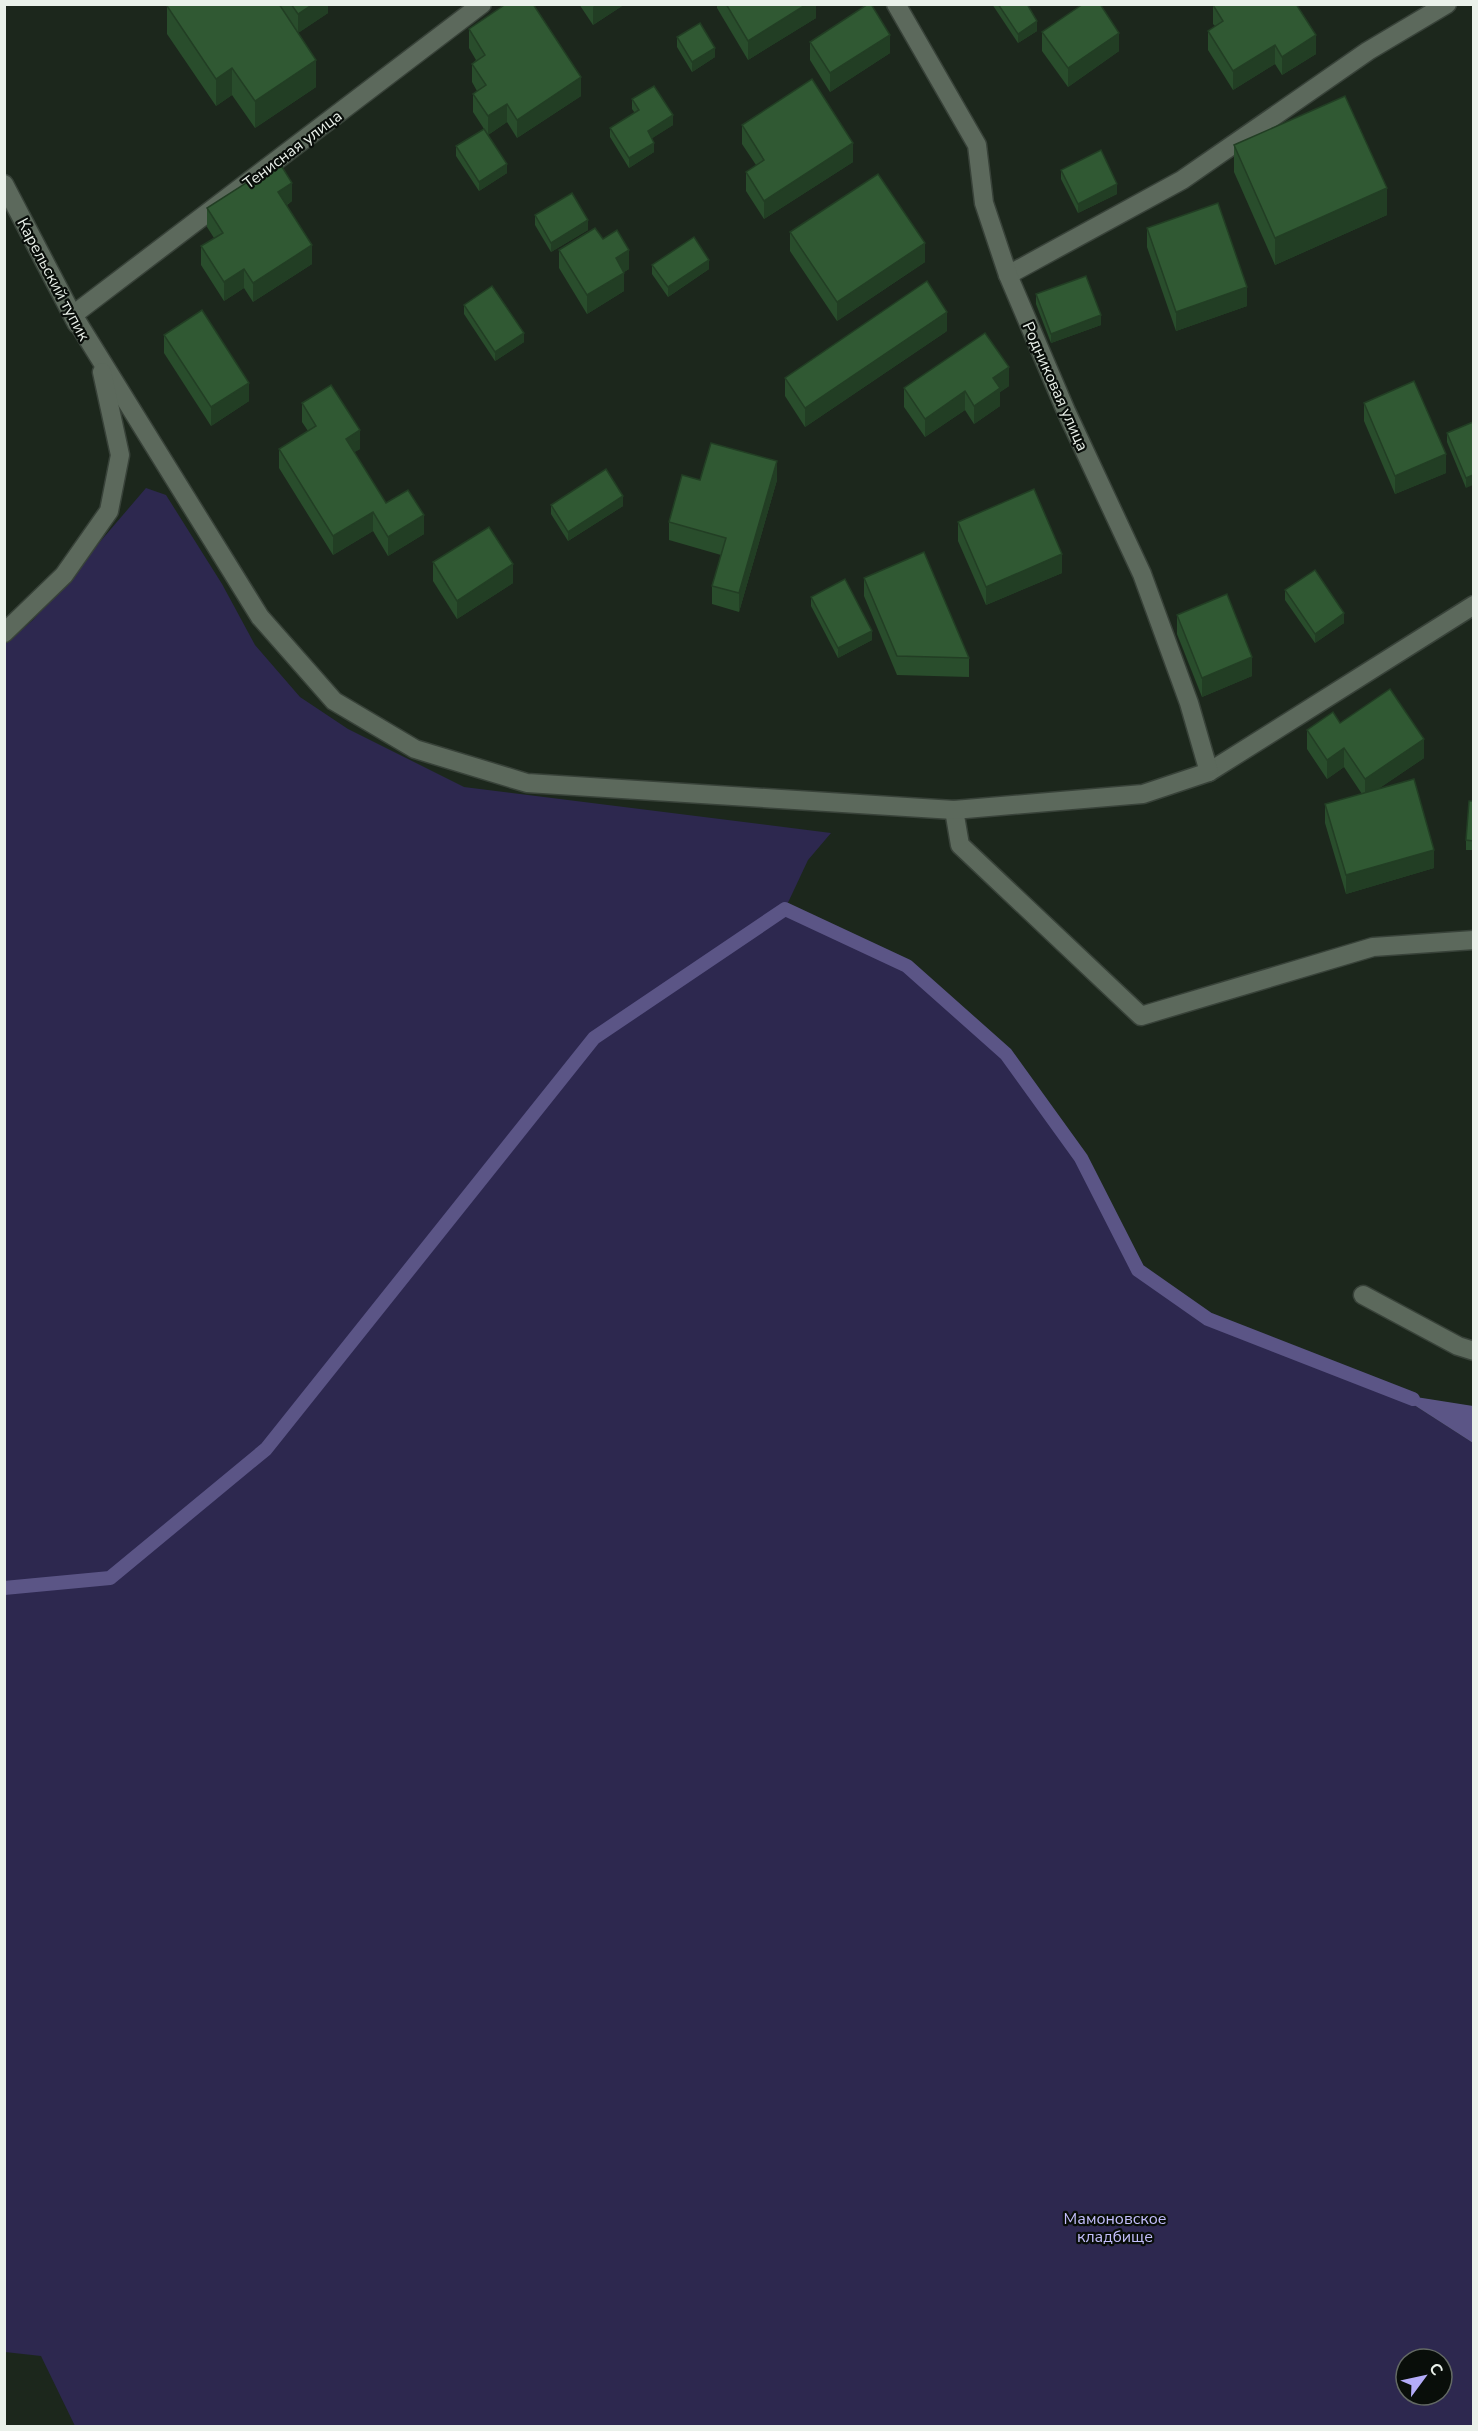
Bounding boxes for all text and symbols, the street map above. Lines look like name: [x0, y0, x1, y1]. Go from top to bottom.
street label: Тенисная улица: [239, 105, 347, 194]
street label: Карельский тупик: [11, 214, 95, 345]
street label: Родниковая улица: [1017, 318, 1093, 455]
park label: Мамоновское кладбище: [1064, 2208, 1166, 2248]
north arrow: [1394, 2347, 1454, 2407]
text: С: [1424, 2359, 1448, 2380]

